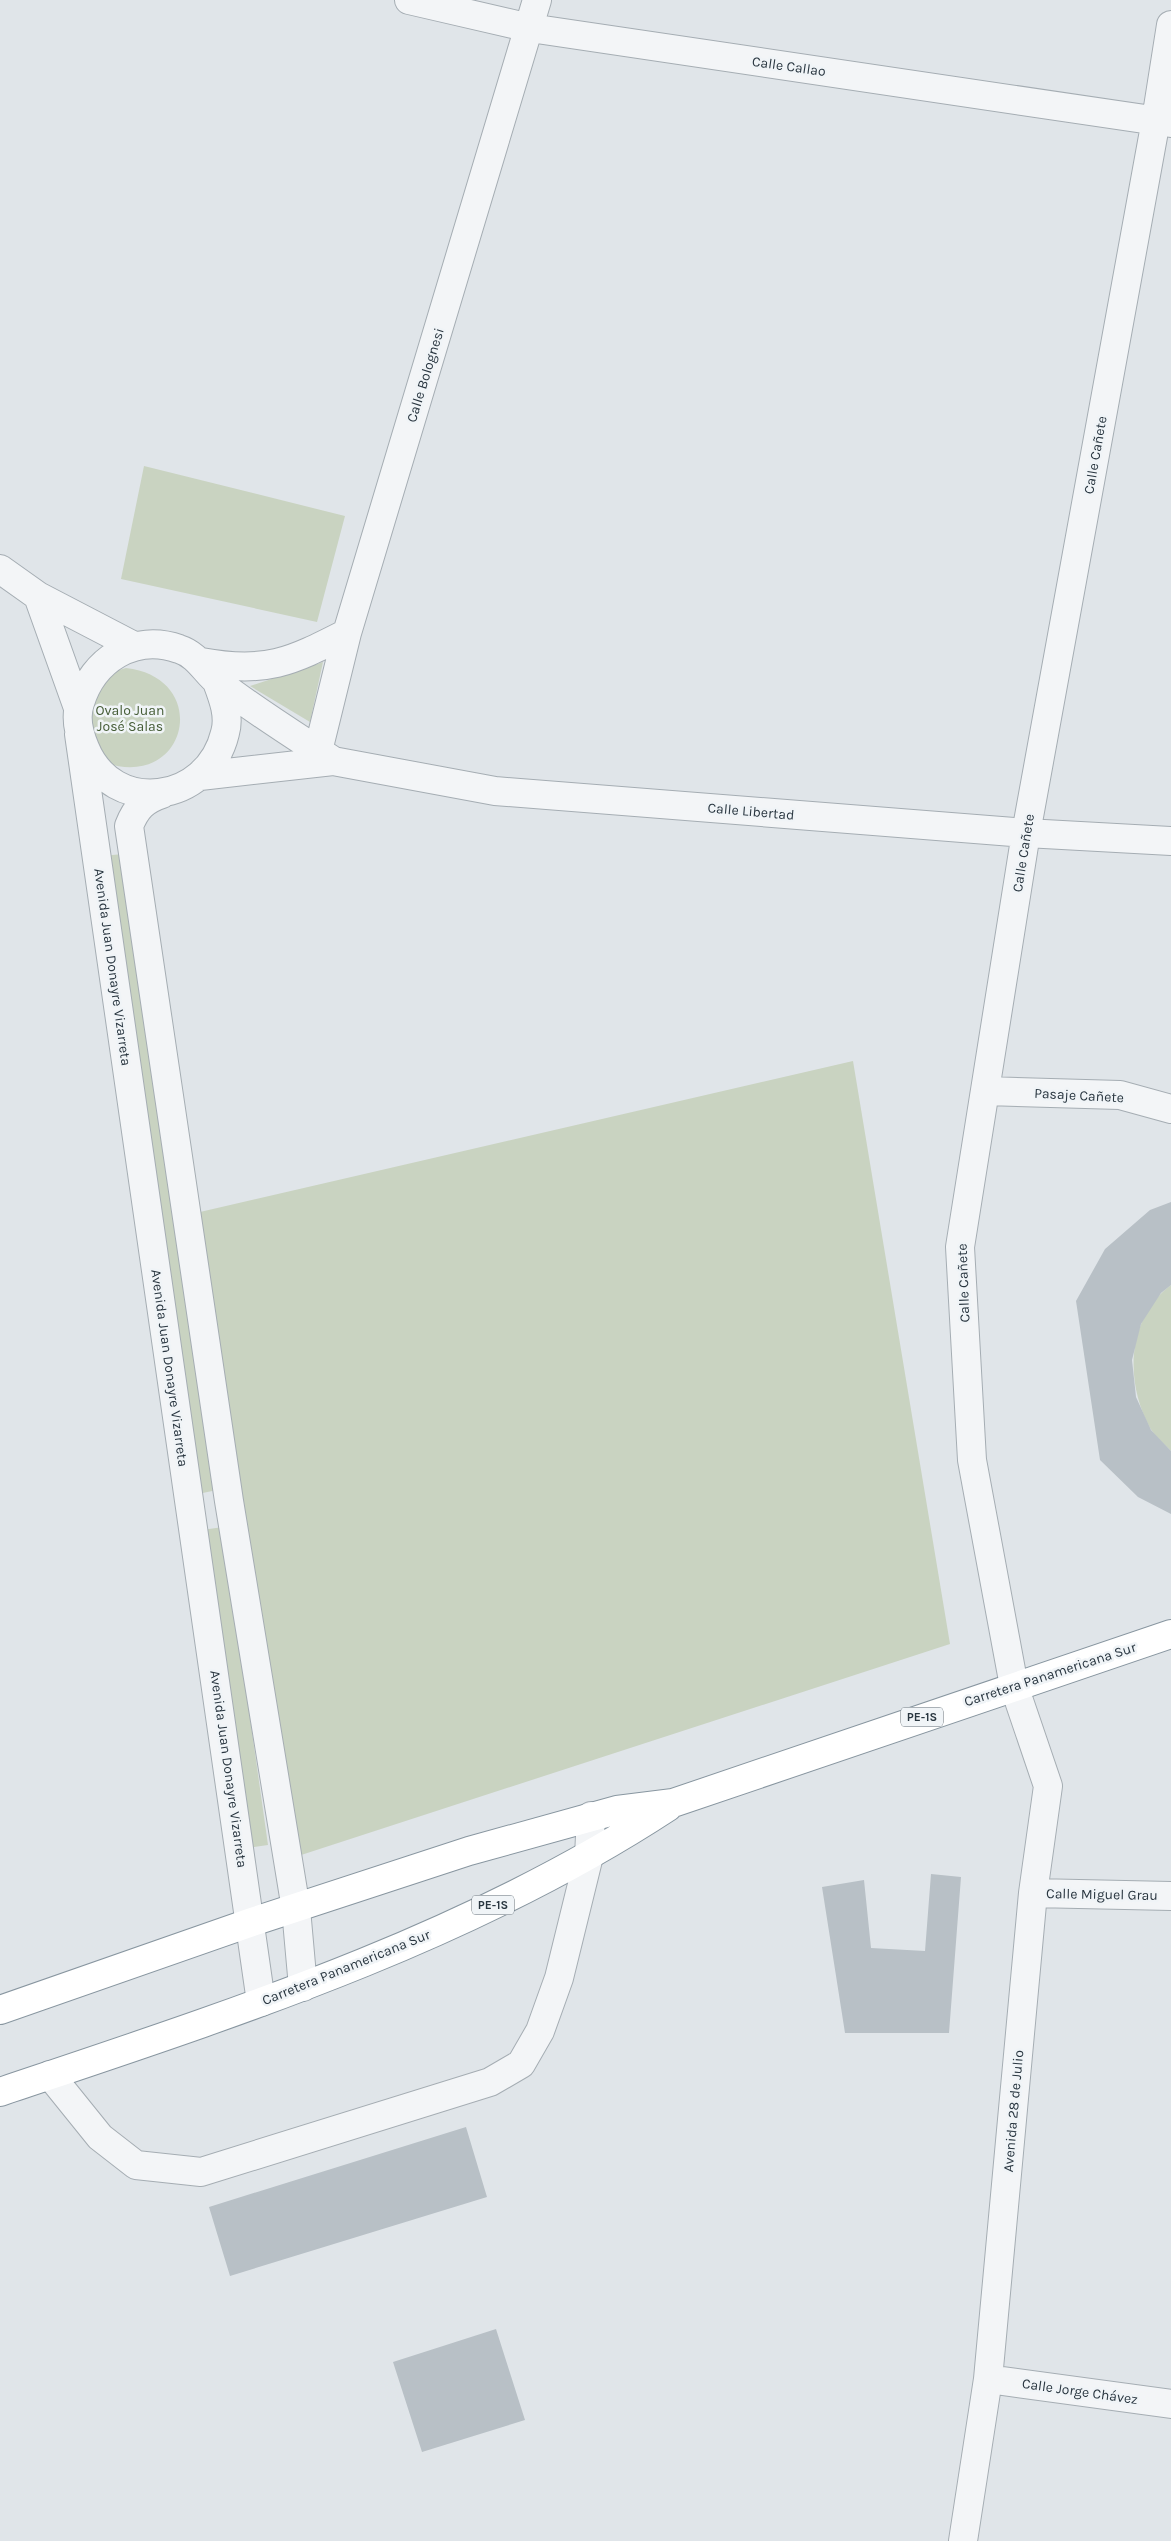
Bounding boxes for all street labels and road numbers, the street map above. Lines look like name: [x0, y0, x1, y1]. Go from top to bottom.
street label: Calle Callao: [751, 53, 827, 80]
street label: Calle Bolognesi: [403, 326, 448, 424]
street label: Calle Cañete: [1080, 415, 1111, 495]
street label: Calle Libertad: [707, 799, 795, 824]
street label: Calle Cañete: [1009, 813, 1038, 893]
street label: Avenida Juan Donayre Vizarreta: [90, 867, 135, 1067]
street label: Pasaje Cañete: [1034, 1085, 1124, 1106]
street label: Calle Cañete: [954, 1243, 973, 1323]
street label: Avenida Juan Donayre Vizarreta: [147, 1268, 192, 1468]
street label: Carretera Panamericana Sur: [962, 1638, 1139, 1710]
street label: Avenida Juan Donayre Vizarreta: [206, 1669, 251, 1869]
road number: PE-1S: [901, 1708, 943, 1726]
street label: Calle Miguel Grau: [1046, 1885, 1158, 1904]
road number: PE-1S: [472, 1896, 514, 1914]
street label: Carretera Panamericana Sur: [260, 1926, 434, 2009]
street label: Avenida 28 de Julio: [1000, 2049, 1027, 2173]
street label: Calle Jorge Chávez: [1021, 2375, 1139, 2408]

